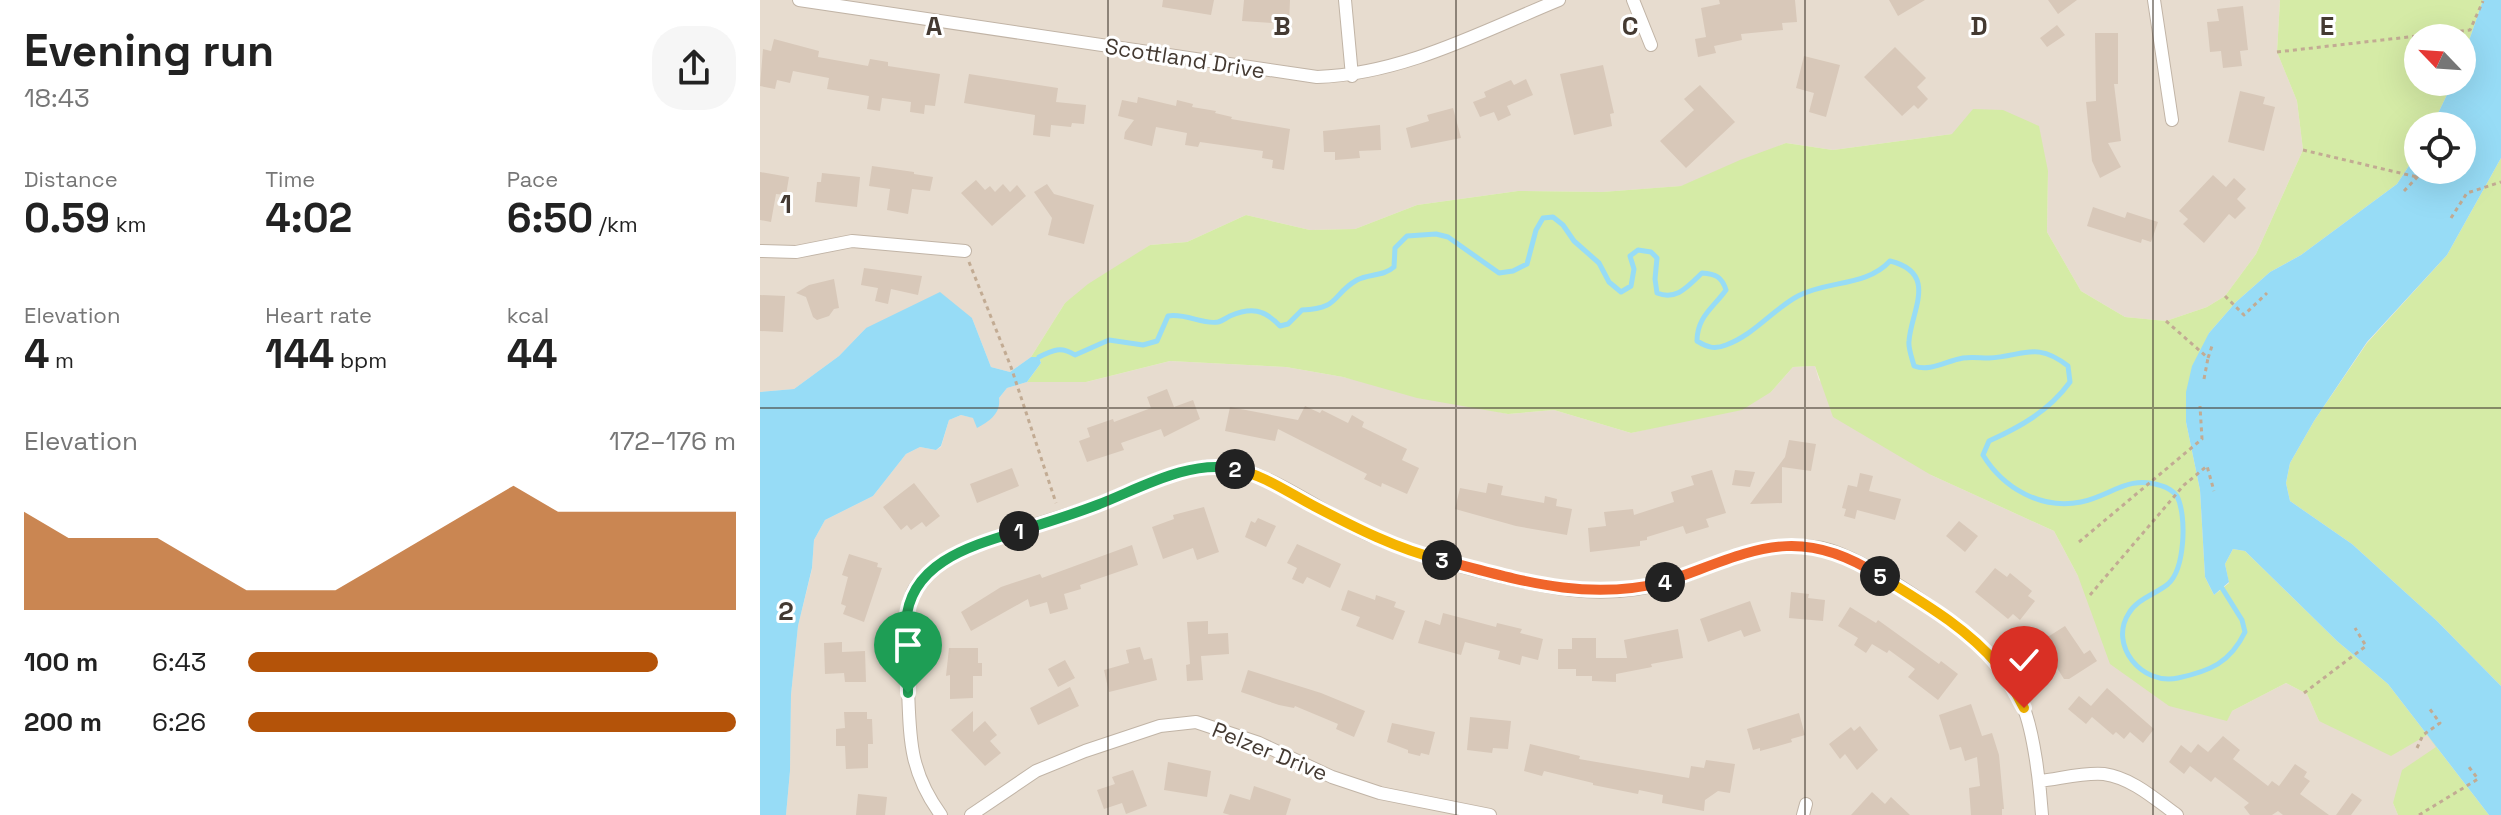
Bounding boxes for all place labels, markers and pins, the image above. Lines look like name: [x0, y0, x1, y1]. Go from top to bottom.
pin: 2: [1215, 449, 1255, 489]
pin: 1: [999, 511, 1039, 551]
pin: 3: [1422, 540, 1462, 580]
pin: 5: [1860, 556, 1900, 596]
pin: 4: [1645, 562, 1685, 602]
pin: [874, 611, 942, 693]
pin: [1990, 626, 2058, 708]

